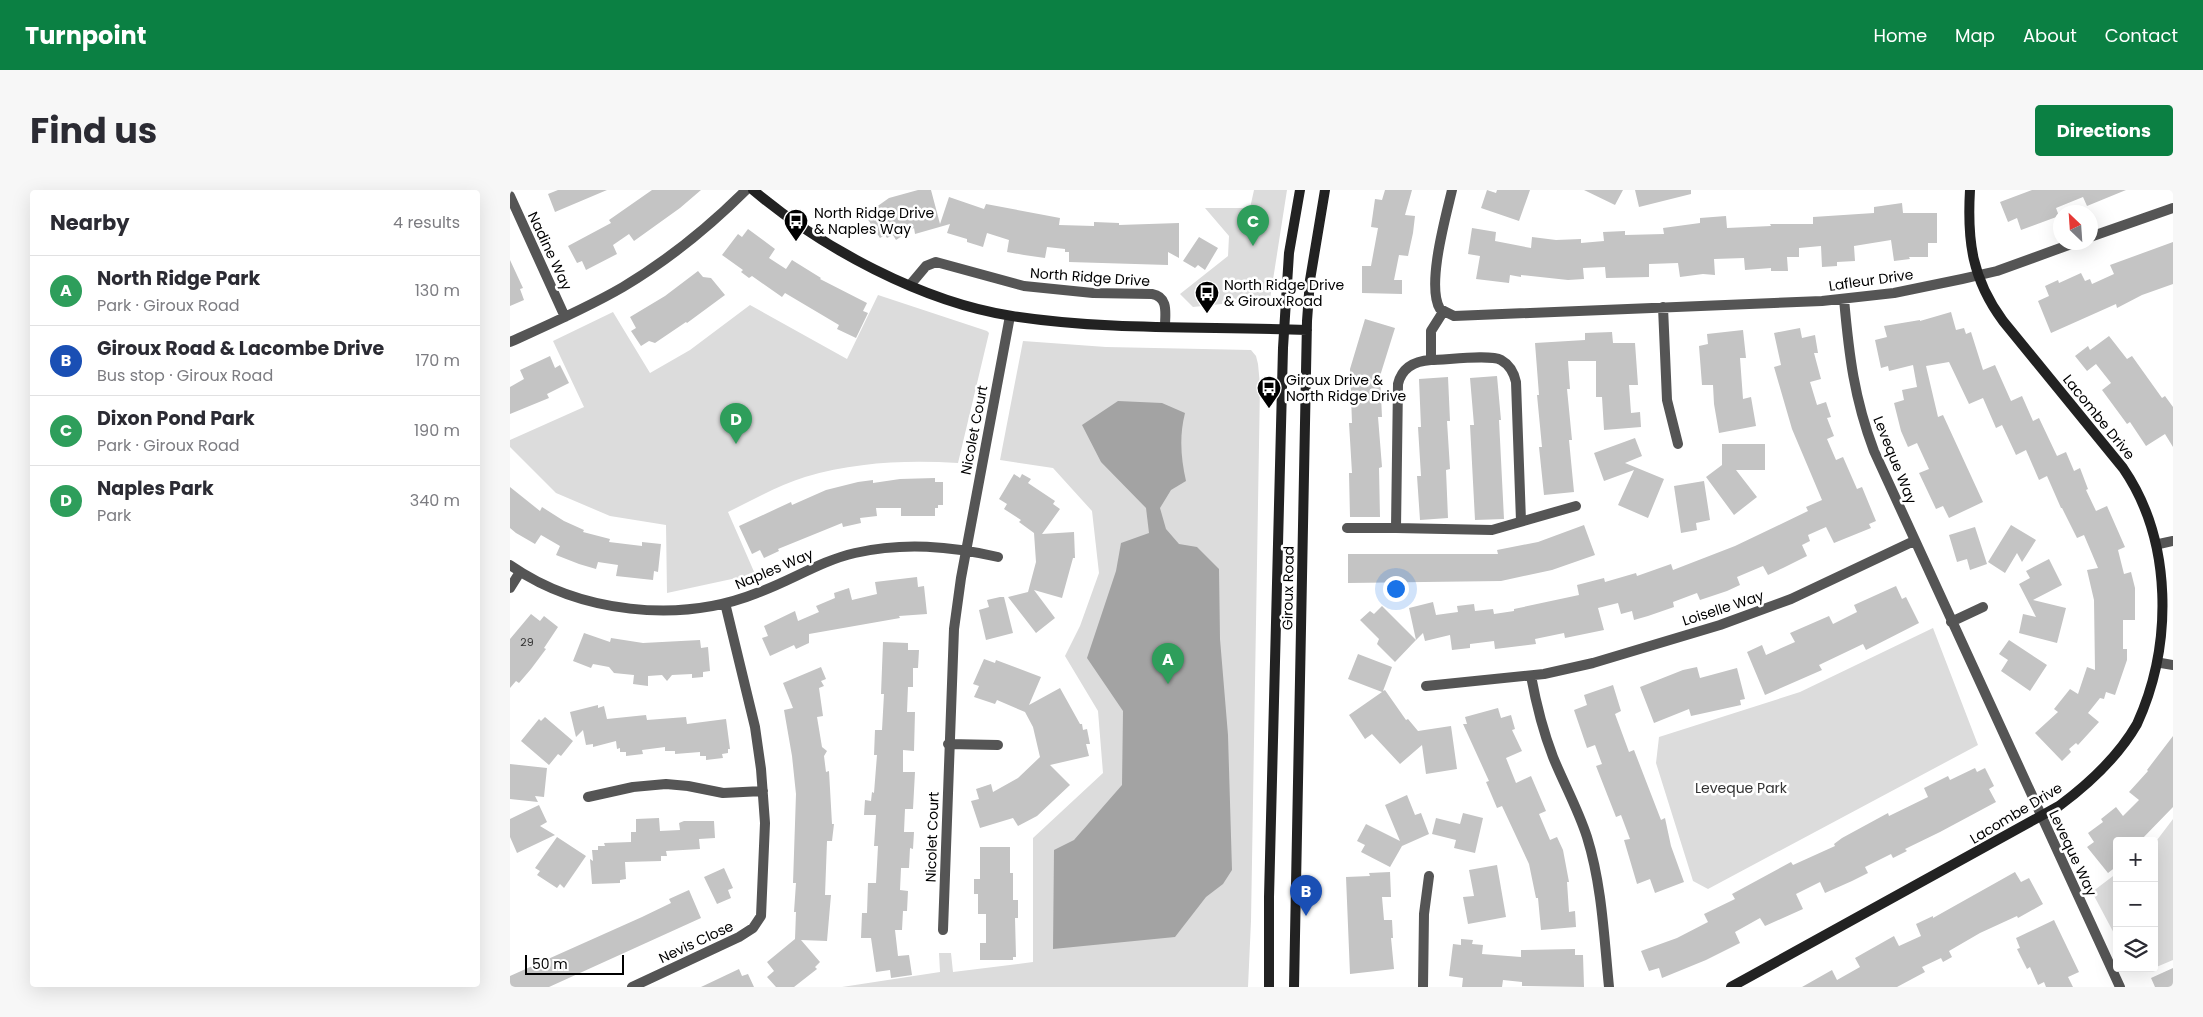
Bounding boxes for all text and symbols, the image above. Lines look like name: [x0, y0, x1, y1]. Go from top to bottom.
text: Turnpoint: [25, 19, 146, 52]
text: Home: [1873, 23, 1927, 48]
text: Map: [1955, 23, 1995, 48]
text: About: [2023, 23, 2077, 48]
text: Contact: [2105, 23, 2178, 48]
button: Directions: [2035, 105, 2173, 156]
text: Find us: [30, 106, 157, 155]
place label: North Ridge Drive & Naples Way: [814, 203, 935, 239]
pin: C: [1237, 205, 1269, 246]
north arrow: [2053, 205, 2098, 250]
text: Nearby: [50, 208, 130, 237]
street label: Nadine Way: [523, 208, 577, 294]
bus stop icon: North Ridge Drive & Naples Way: [783, 208, 809, 242]
text: 4 results: [393, 211, 460, 234]
street label: North Ridge Drive: [1029, 263, 1151, 291]
street label: Lafleur Drive: [1827, 264, 1915, 296]
text: North Ridge Park: [97, 265, 260, 292]
place label: North Ridge Drive & Giroux Road: [1224, 275, 1345, 311]
text: A: [60, 279, 72, 302]
text: 130 m: [415, 279, 460, 302]
bus stop icon: North Ridge Drive & Giroux Road: [1194, 280, 1220, 314]
text: Park · Giroux Road: [97, 294, 240, 317]
text: Giroux Road & Lacombe Drive: [97, 335, 384, 362]
text: B: [61, 349, 71, 372]
text: 170 m: [415, 349, 460, 372]
text: Bus stop · Giroux Road: [97, 364, 273, 387]
place label: Giroux Drive & North Ridge Drive: [1286, 370, 1407, 406]
street label: Lacombe Drive: [2058, 370, 2140, 464]
bus stop icon: Giroux Drive & North Ridge Drive: [1256, 375, 1282, 409]
street label: Nicolet Court: [956, 384, 992, 476]
pin: D: [720, 403, 752, 444]
text: Dixon Pond Park: [97, 405, 255, 432]
street label: Leveque Way: [1868, 413, 1922, 507]
text: C: [60, 419, 72, 442]
text: 190 m: [414, 419, 460, 442]
text: Park · Giroux Road: [97, 434, 240, 457]
text: Naples Park: [97, 475, 214, 502]
text: D: [60, 489, 72, 512]
text: 340 m: [410, 489, 460, 512]
text: Park: [97, 504, 131, 527]
street label: Naples Way: [732, 544, 816, 594]
street label: Giroux Road: [1277, 546, 1299, 630]
your location: [1383, 576, 1409, 602]
street label: Loiselle Way: [1680, 585, 1767, 631]
house number: 29: [520, 634, 534, 650]
pin: A: [1152, 643, 1184, 684]
street label: Lacombe Drive: [1966, 777, 2066, 848]
park label: Leveque Park: [1695, 778, 1788, 798]
street label: Nicolet Court: [920, 791, 944, 883]
street label: Leveque Way: [2044, 807, 2102, 900]
map controls: [2113, 837, 2158, 972]
button: +: [2113, 837, 2158, 882]
pin: B: [1290, 875, 1322, 916]
button: −: [2113, 882, 2158, 927]
street label: Nevis Close: [655, 916, 737, 968]
button: layers: [2113, 927, 2158, 972]
scale bar: [525, 952, 624, 975]
text: 50 m: [532, 954, 568, 974]

